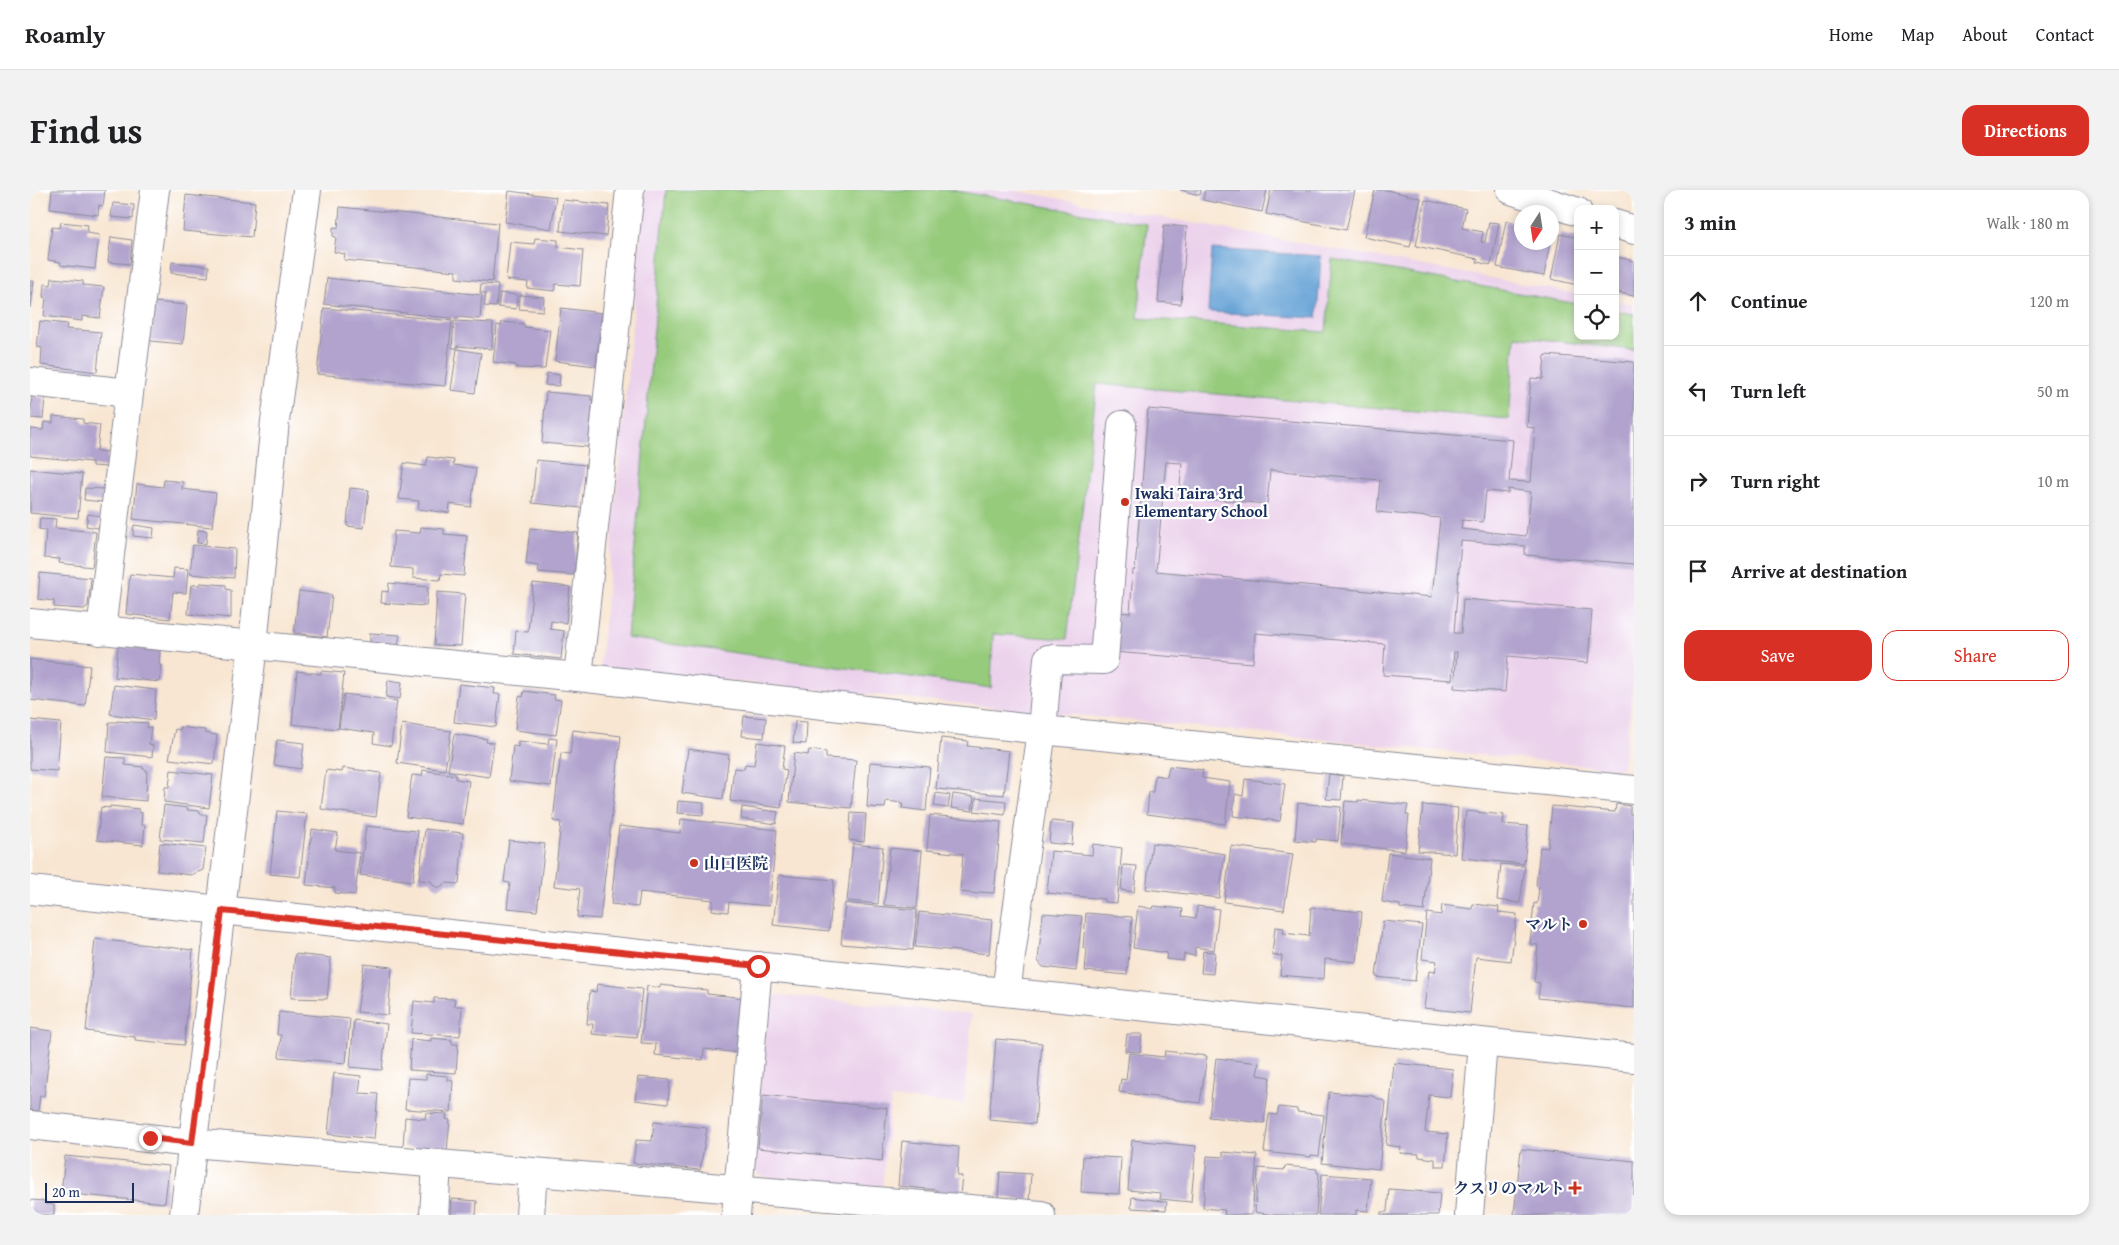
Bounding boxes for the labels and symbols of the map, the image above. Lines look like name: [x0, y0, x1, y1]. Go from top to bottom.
north arrow: [1514, 205, 1559, 250]
place label: Iwaki Taira 3rd Elementary School: [1135, 481, 1268, 523]
marker: Iwaki Taira 3rd Elementary School: [1119, 496, 1131, 508]
place label: 山口医院: [704, 851, 768, 875]
marker: 山口医院: [688, 857, 700, 869]
place label: マルト: [1525, 912, 1573, 936]
marker: マルト: [1577, 918, 1589, 930]
route start: [747, 955, 770, 978]
route end: [139, 1127, 162, 1150]
place label: クスリのマルト: [1453, 1176, 1565, 1200]
scale bar: [45, 1180, 134, 1203]
marker: クスリのマルト: [1569, 1182, 1581, 1194]

